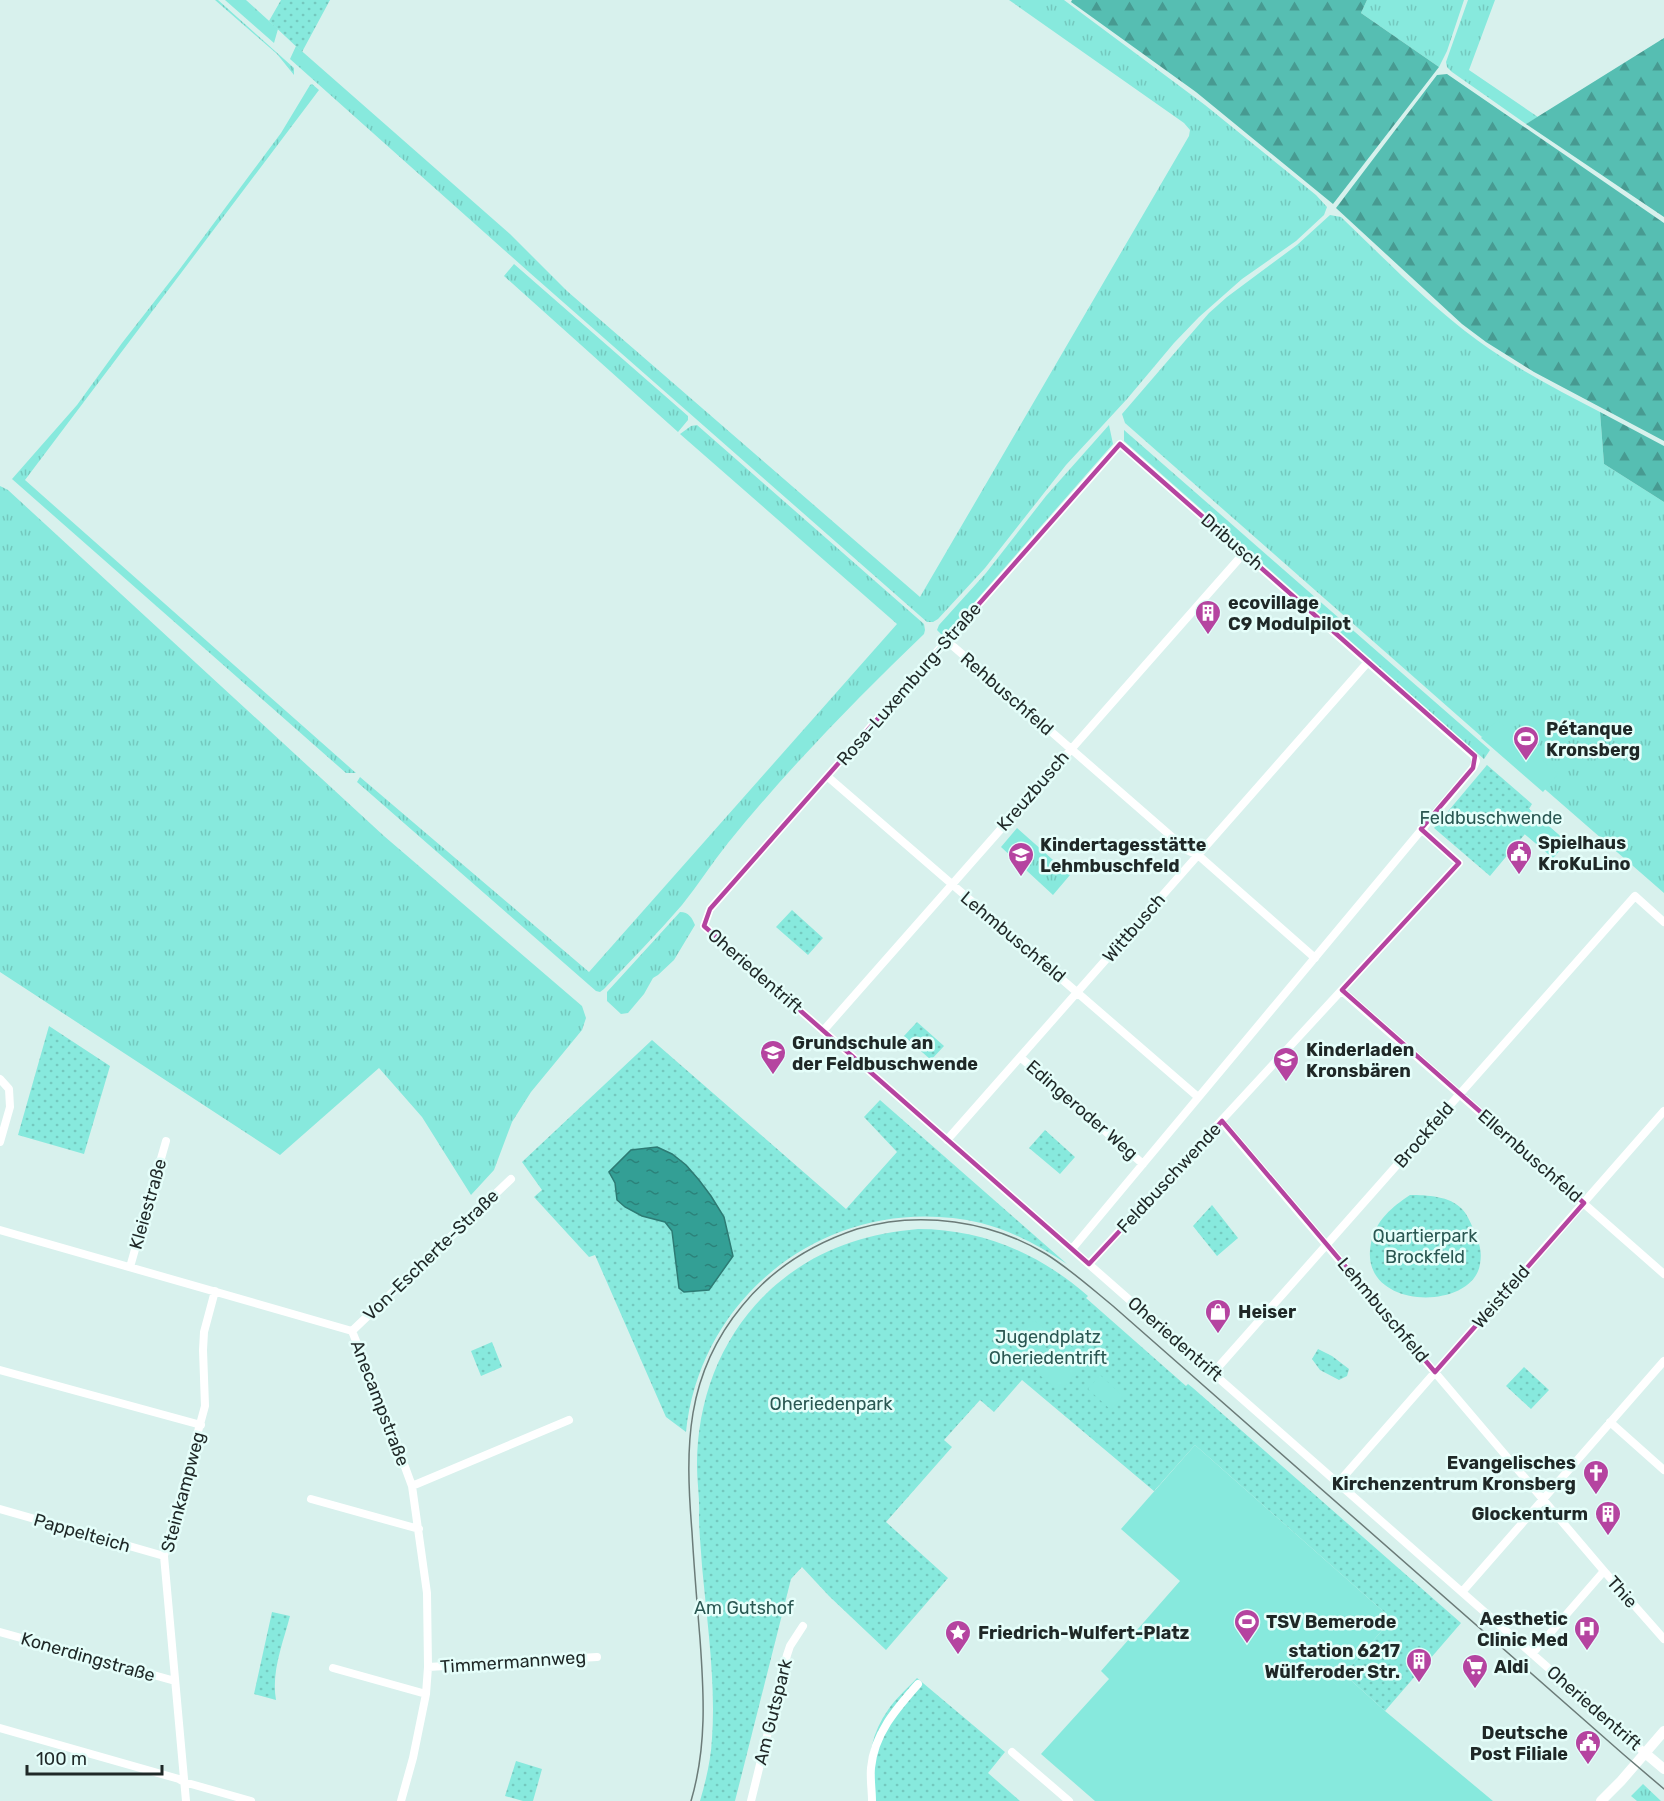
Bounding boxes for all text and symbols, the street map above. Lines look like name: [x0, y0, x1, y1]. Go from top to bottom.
street label: Dribusch: [1196, 509, 1268, 575]
place label: ecovillage C9 Modulpilot: [1228, 592, 1351, 635]
street label: Rosa-Luxemburg-Straße: [832, 598, 986, 770]
building icon: ecovillage C9 Modulpilot: [1193, 598, 1223, 636]
street label: Rehbuschfeld: [956, 648, 1058, 740]
place label: Pétanque Kronsberg: [1546, 718, 1640, 761]
sports icon: Pétanque Kronsberg: [1511, 724, 1541, 762]
street label: Kreuzbusch: [992, 746, 1074, 836]
park label: Feldbuschwende: [1420, 807, 1562, 829]
place label: Spielhaus KroKuLino: [1538, 832, 1631, 875]
place label: Kindertagesstätte Lehmbuschfeld: [1040, 834, 1207, 877]
public building icon: Spielhaus KroKuLino: [1504, 838, 1534, 876]
school or university icon: Kindertagesstätte Lehmbuschfeld: [1006, 840, 1036, 878]
street label: Lehmbuschfeld: [956, 887, 1070, 987]
street label: Wittbusch: [1098, 889, 1170, 967]
street label: Oheriedentrift: [703, 924, 807, 1018]
place label: Grundschule an der Feldbuschwende: [792, 1032, 978, 1075]
school or university icon: Grundschule an der Feldbuschwende: [758, 1038, 788, 1076]
place label: Kinderladen Kronsbären: [1306, 1039, 1414, 1082]
school or university icon: Kinderladen Kronsbären: [1271, 1045, 1301, 1083]
street label: Edingeroder Weg: [1022, 1056, 1142, 1164]
street label: Brockfeld: [1389, 1098, 1459, 1172]
street label: Ellernbuschfeld: [1473, 1105, 1587, 1207]
street label: Feldbuschwende: [1112, 1118, 1226, 1238]
street label: Kleiestraße: [125, 1156, 171, 1252]
street label: Von-Escherte-Straße: [359, 1185, 503, 1325]
park label: Quartierpark Brockfeld: [1373, 1225, 1478, 1268]
street label: Lehmbuschfeld: [1333, 1253, 1433, 1367]
street label: Weistfeld: [1468, 1261, 1534, 1333]
street label: Oheriedentrift: [1123, 1292, 1227, 1386]
shop icon: Heiser: [1203, 1297, 1233, 1335]
place label: Heiser: [1238, 1301, 1296, 1323]
park label: Jugendplatz Oheriedentrift: [989, 1326, 1107, 1369]
street label: Anecampstraße: [346, 1337, 414, 1469]
park label: Oheriedenpark: [770, 1393, 893, 1415]
street label: Steinkampweg: [156, 1429, 210, 1555]
place label: Evangelisches Kirchenzentrum Kronsberg: [1332, 1452, 1576, 1495]
church icon: Evangelisches Kirchenzentrum Kronsberg: [1581, 1458, 1611, 1496]
building icon: Glockenturm: [1593, 1499, 1623, 1537]
place label: Glockenturm: [1471, 1503, 1588, 1525]
street label: Pappelteich: [31, 1509, 133, 1557]
street label: Thie: [1602, 1571, 1642, 1613]
park label: Am Gutshof: [694, 1597, 794, 1619]
sports icon: TSV Bemerode: [1232, 1607, 1262, 1645]
place label: Aesthetic Clinic Med: [1477, 1608, 1568, 1651]
place label: TSV Bemerode: [1266, 1611, 1397, 1633]
hospital icon: Aesthetic Clinic Med: [1572, 1614, 1602, 1652]
place icon: Friedrich-Wulfert-Platz: [943, 1618, 973, 1656]
place label: Friedrich-Wulfert-Platz: [978, 1622, 1190, 1644]
street label: Konerdingstraße: [18, 1627, 158, 1687]
place label: station 6217 Wülferoder Str.: [1265, 1640, 1400, 1683]
street label: Timmermannweg: [439, 1646, 587, 1678]
building icon: station 6217 Wülferoder Str.: [1404, 1646, 1434, 1684]
supermarket icon: Aldi: [1460, 1652, 1490, 1690]
street label: Am Gutspark: [749, 1656, 797, 1767]
place label: Aldi: [1494, 1656, 1529, 1678]
street label: Oheriedentrift: [1542, 1661, 1646, 1755]
place label: Deutsche Post Filiale: [1470, 1722, 1568, 1765]
public building icon: Deutsche Post Filiale: [1573, 1728, 1603, 1766]
scale bar: [27, 1738, 162, 1776]
text: 100 m: [36, 1748, 87, 1770]

